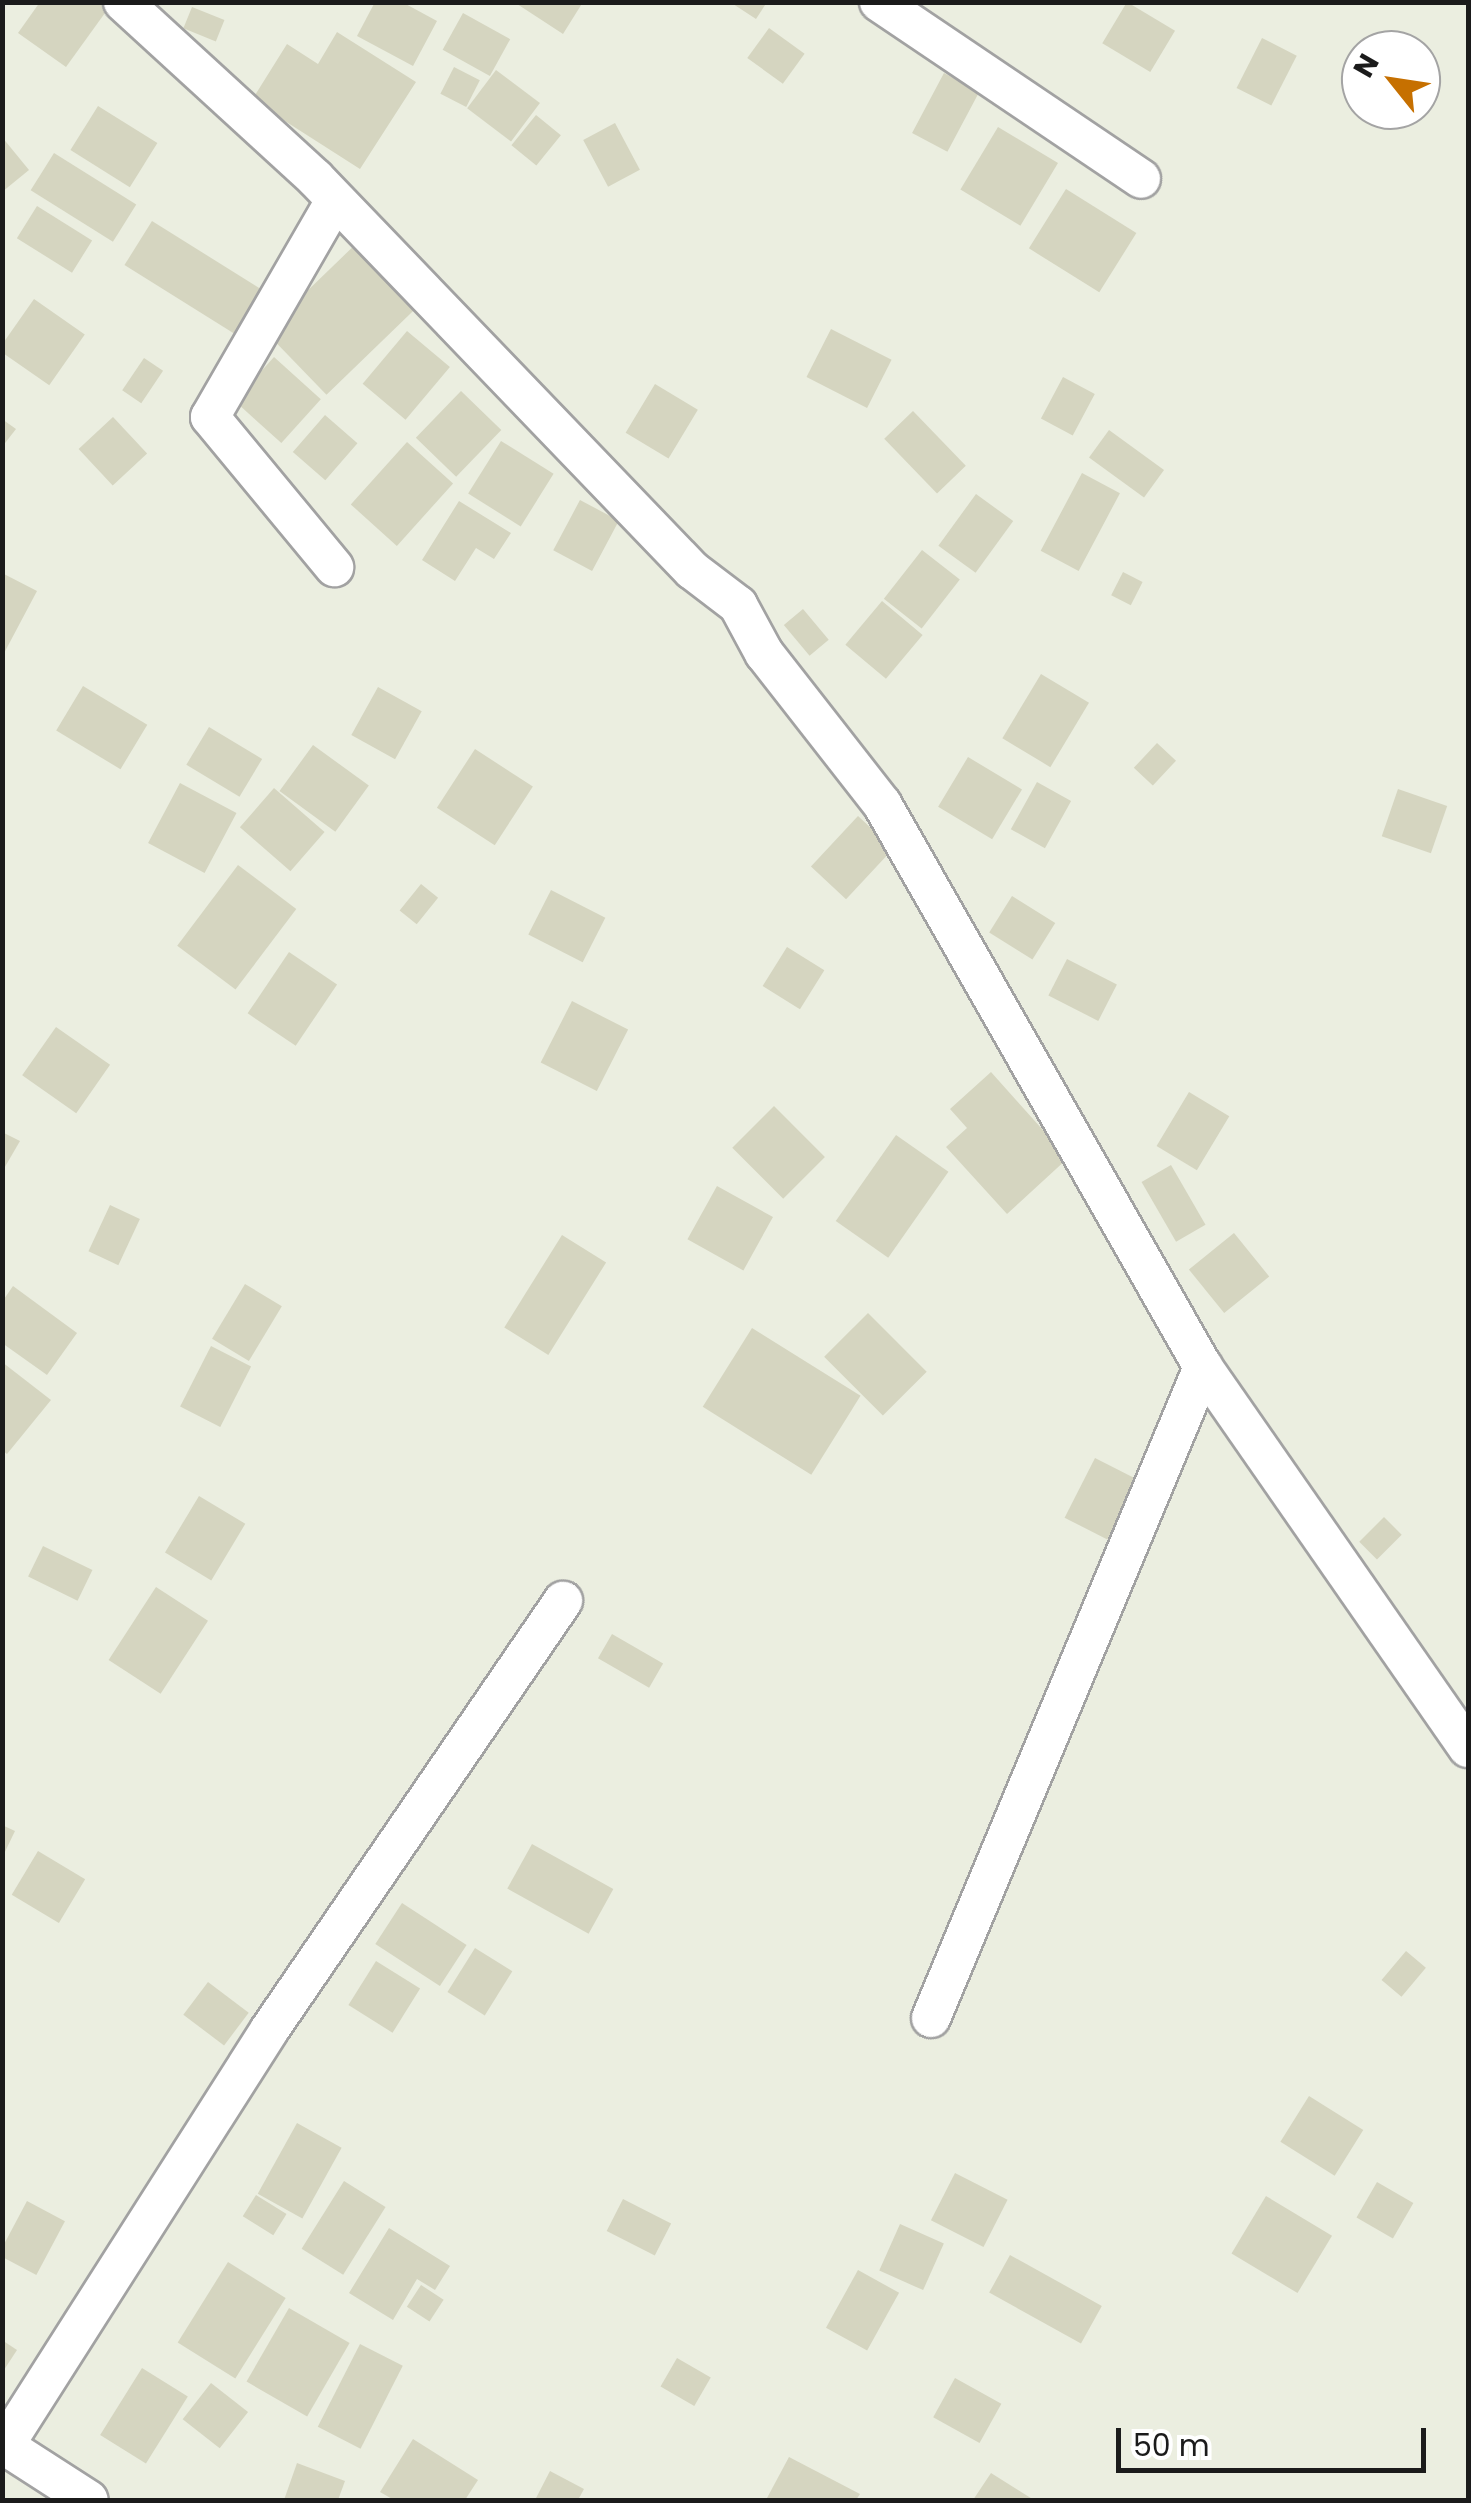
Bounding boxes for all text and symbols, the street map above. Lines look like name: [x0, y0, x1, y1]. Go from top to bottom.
north arrow: [1341, 30, 1441, 130]
text: N: [1344, 47, 1388, 85]
scale bar: [1121, 2408, 1431, 2470]
text: 50 m: [1133, 2424, 1210, 2467]

